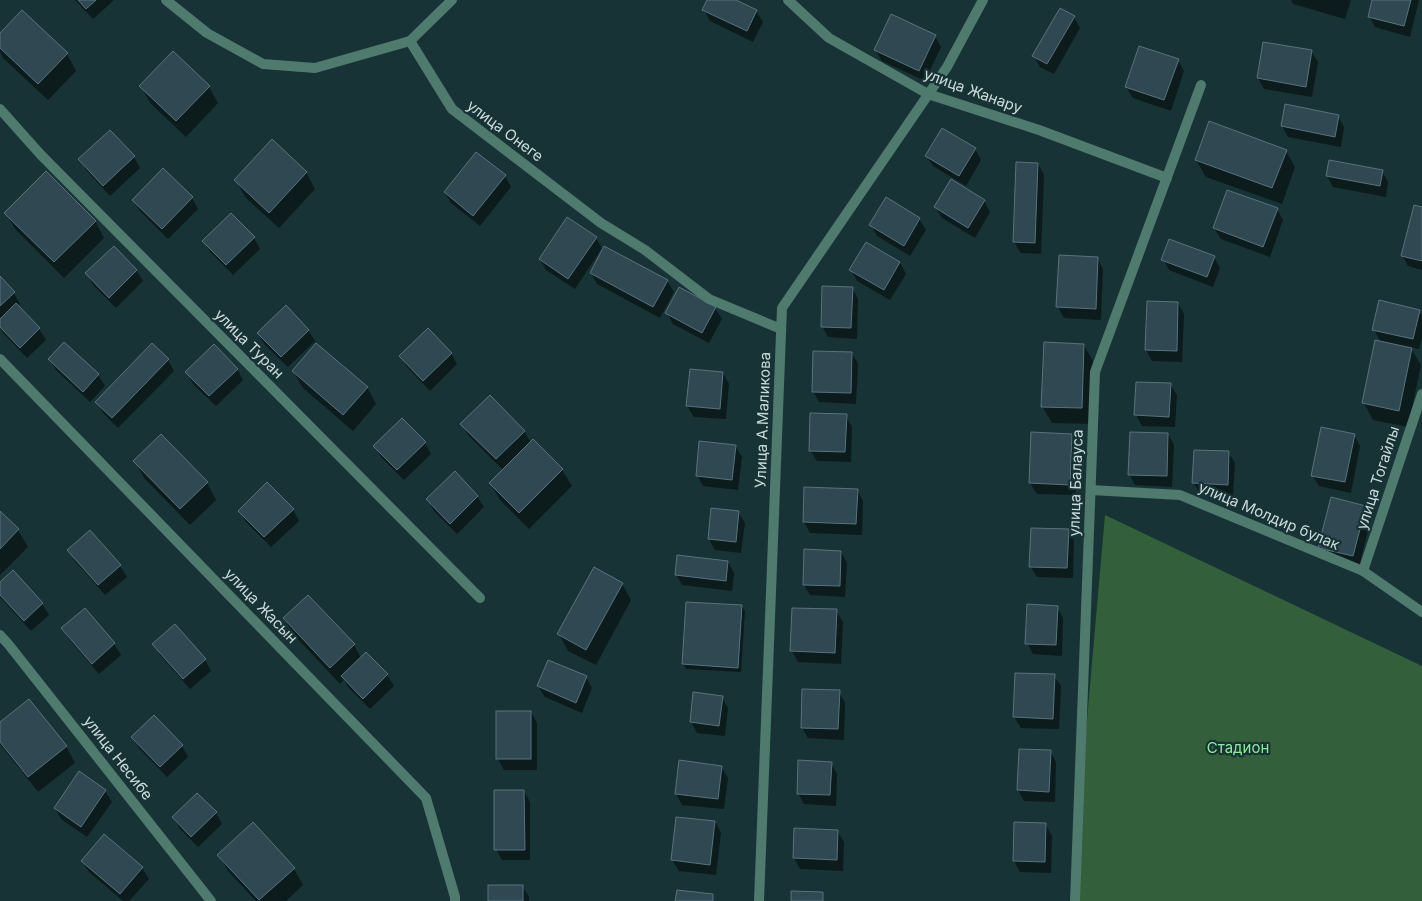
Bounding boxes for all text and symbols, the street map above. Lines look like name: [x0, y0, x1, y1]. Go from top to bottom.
street label: улица Жанару: [921, 64, 1026, 117]
street label: улица Онеге: [463, 96, 547, 166]
street label: улица Туран: [211, 305, 288, 382]
street label: Улица А.Маликова: [751, 352, 774, 488]
street label: улица Тогайлы: [1352, 424, 1403, 532]
street label: улица Балауса: [1064, 429, 1087, 537]
street label: улица Молдир булак: [1196, 477, 1343, 554]
street label: улица Жасын: [221, 564, 302, 647]
street label: улица Несибе: [80, 712, 157, 804]
park label: Стадион: [1207, 738, 1269, 757]

